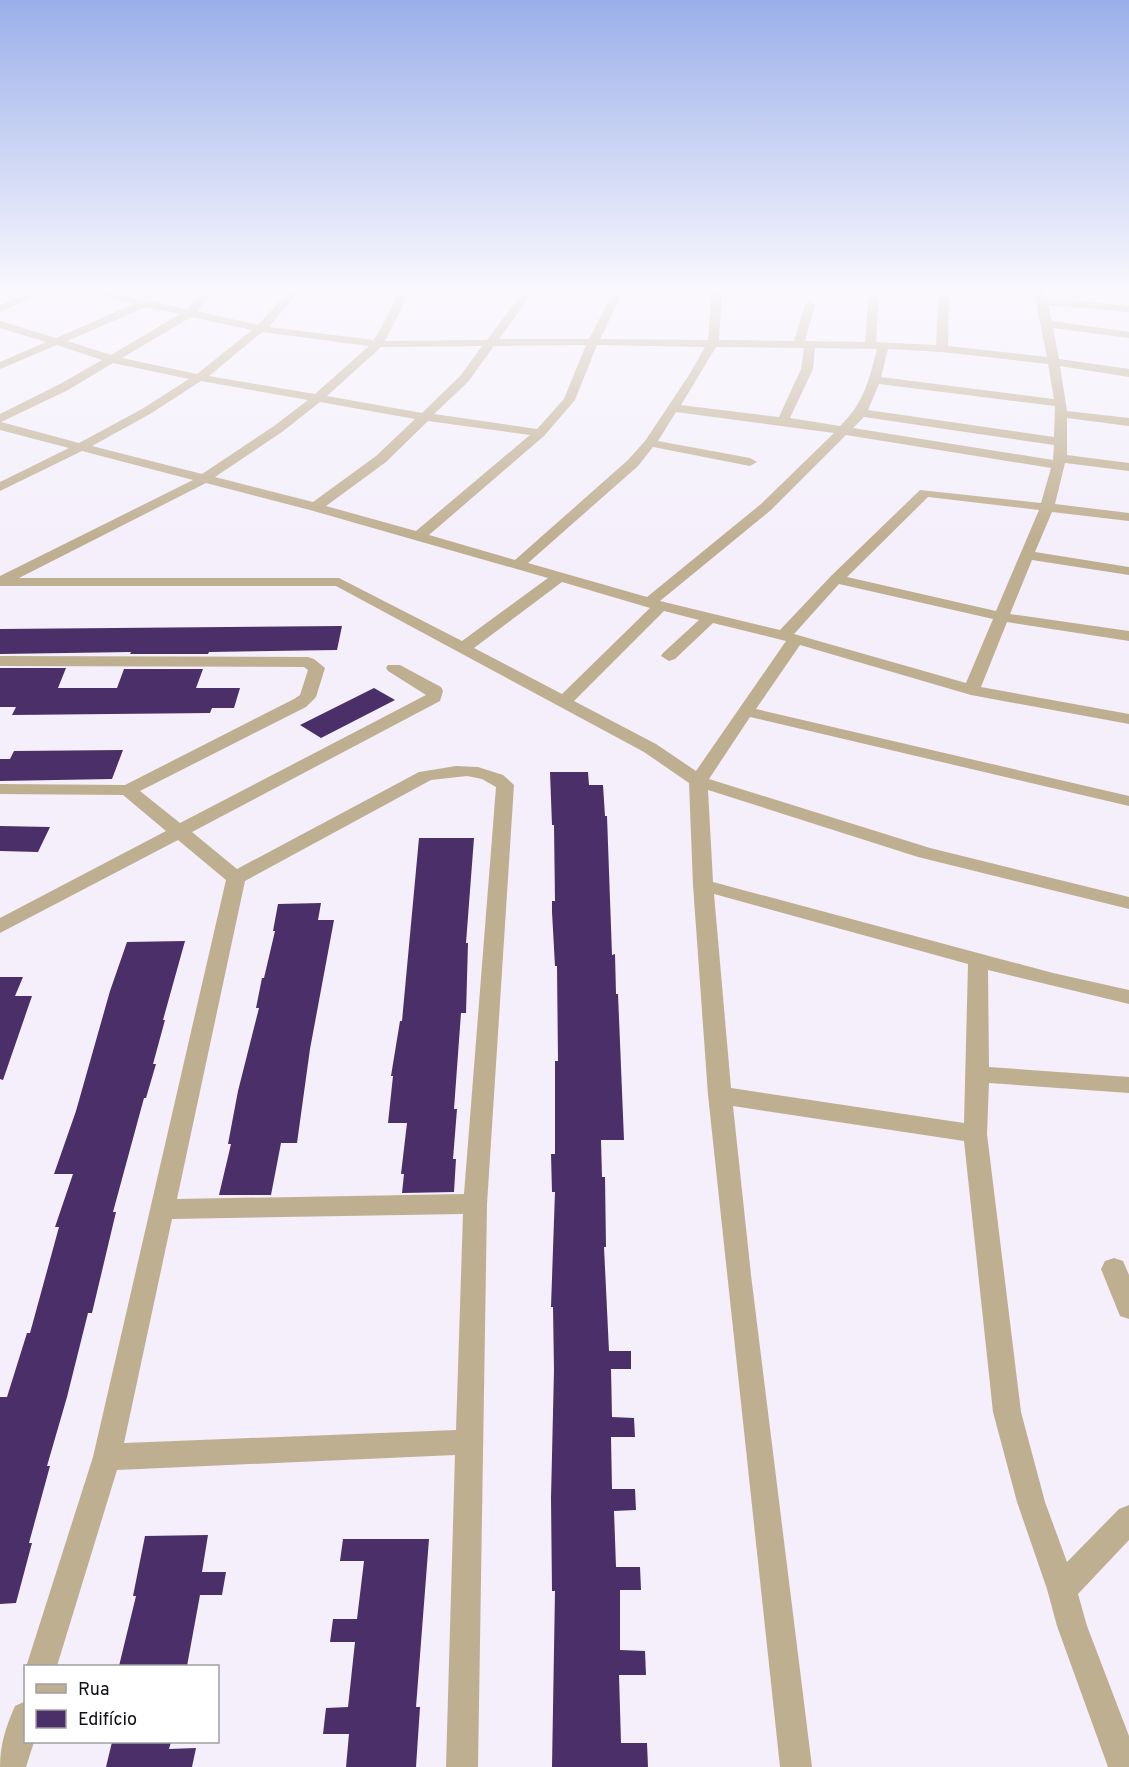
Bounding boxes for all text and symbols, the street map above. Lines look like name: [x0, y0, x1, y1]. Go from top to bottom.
legend: [24, 1665, 219, 1743]
text: Rua: [78, 1679, 109, 1702]
text: Edifício: [78, 1709, 137, 1732]

